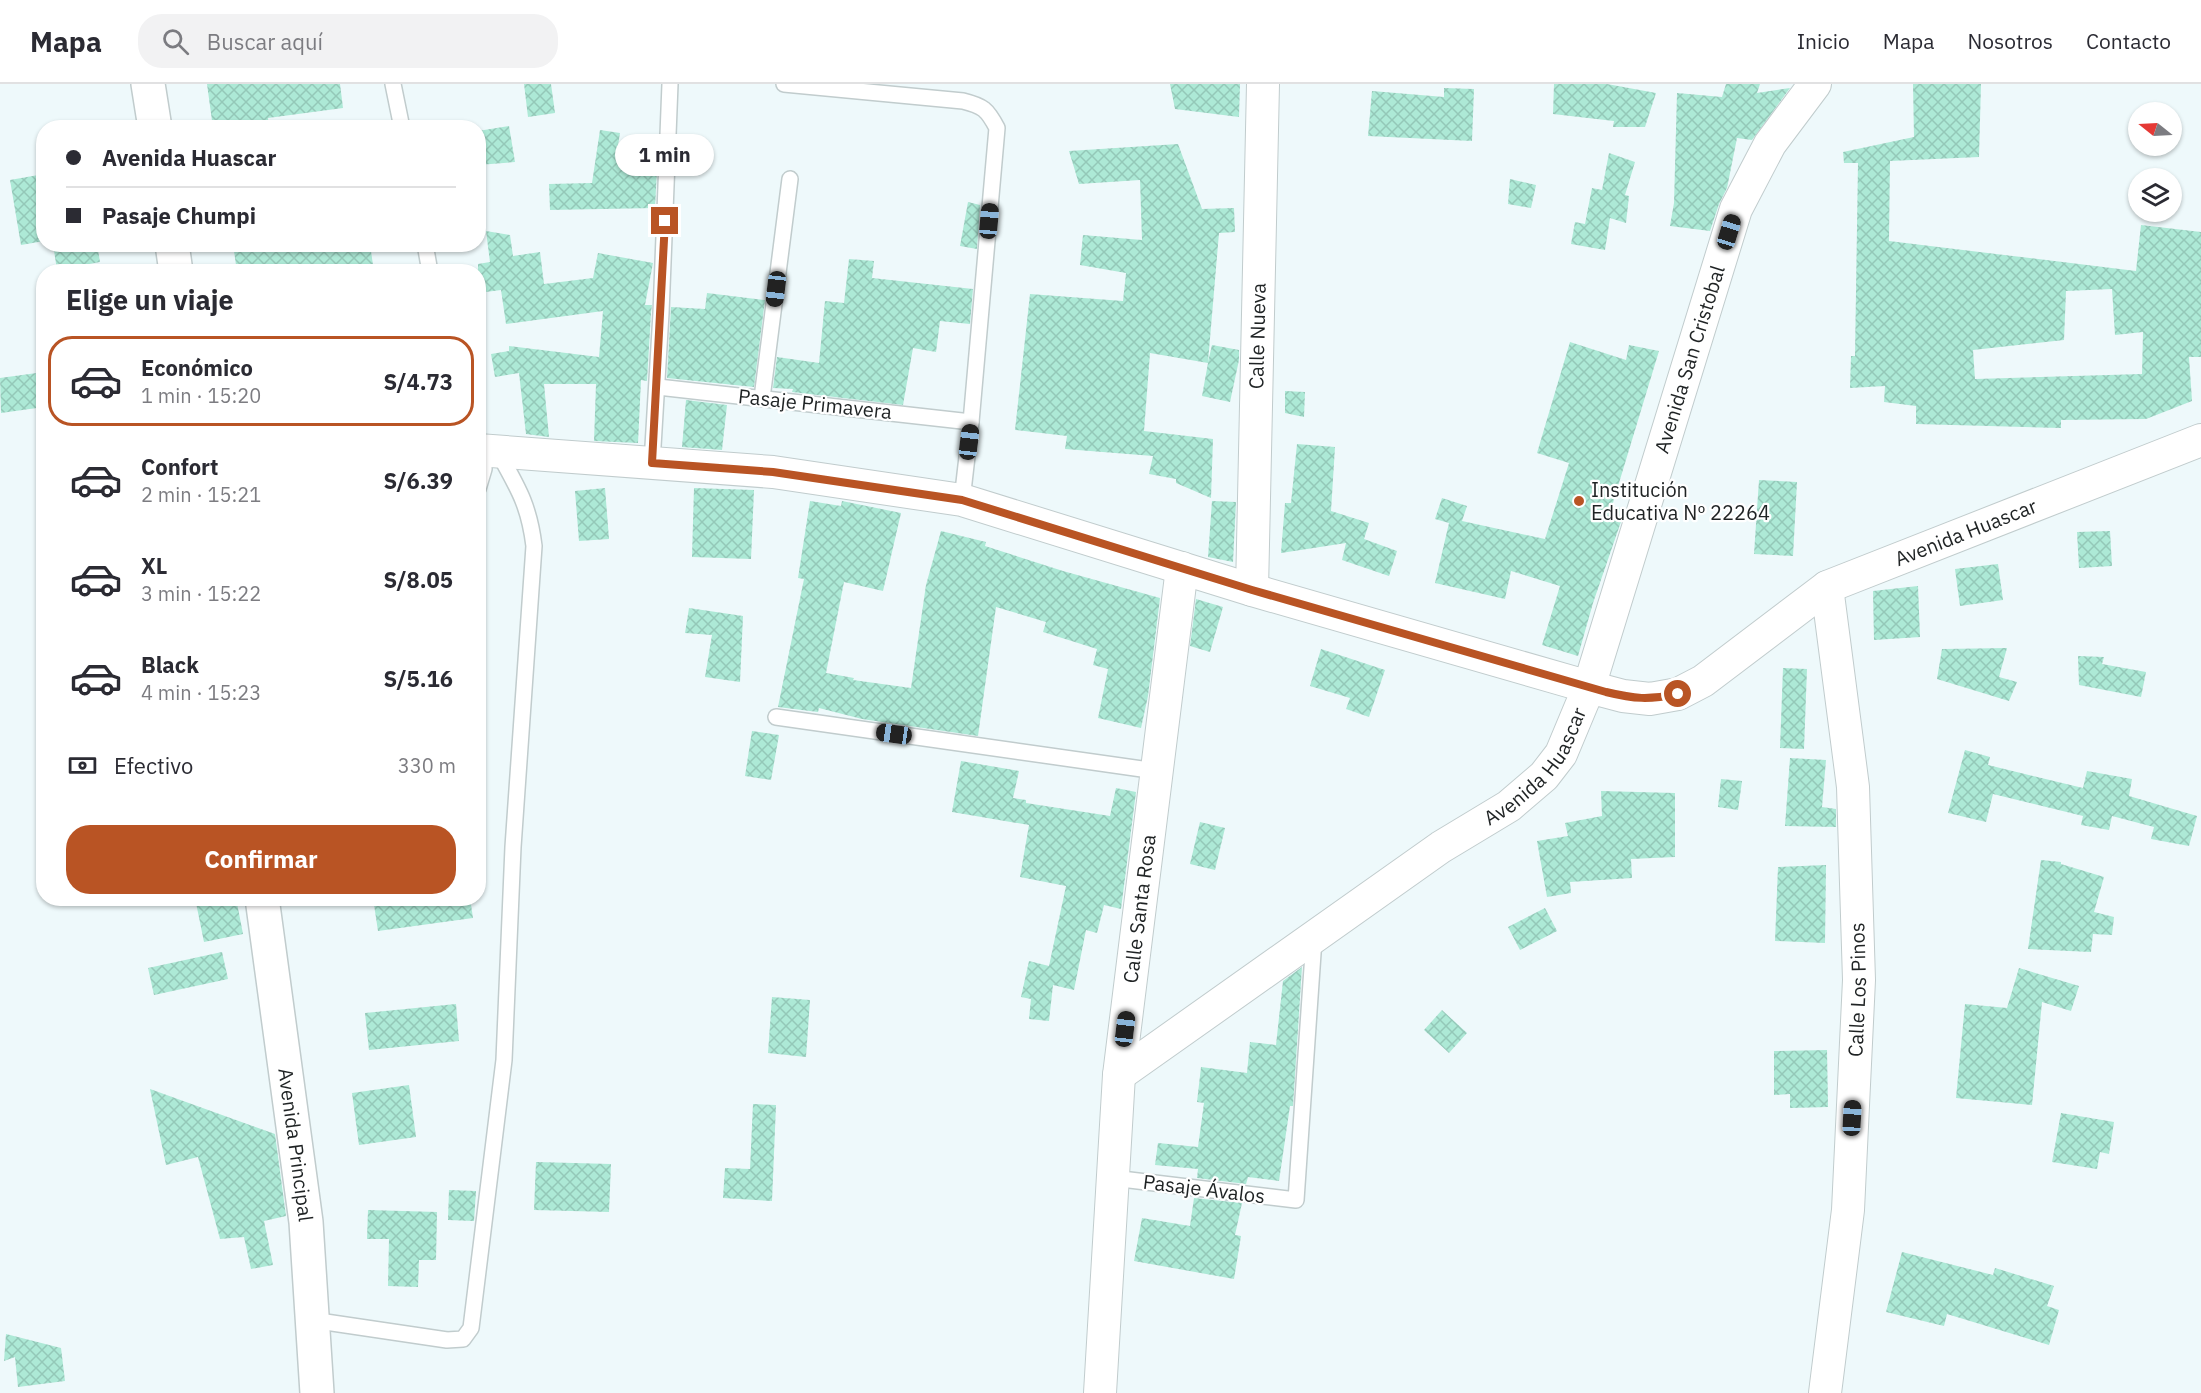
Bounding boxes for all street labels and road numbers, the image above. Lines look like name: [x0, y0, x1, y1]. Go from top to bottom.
street label: Avenida San Cristobal: [1648, 262, 1731, 456]
street label: Calle Nueva: [1242, 282, 1272, 389]
street label: Pasaje Primavera: [737, 382, 894, 425]
street label: Avenida Huascar: [1890, 492, 2040, 572]
street label: Avenida Huascar: [1478, 703, 1592, 831]
street label: Calle Santa Rosa: [1117, 832, 1162, 985]
street label: Calle Los Pinos: [1841, 922, 1872, 1058]
street label: Avenida Principal: [272, 1066, 320, 1223]
street label: Pasaje Ávalos: [1141, 1168, 1267, 1209]

